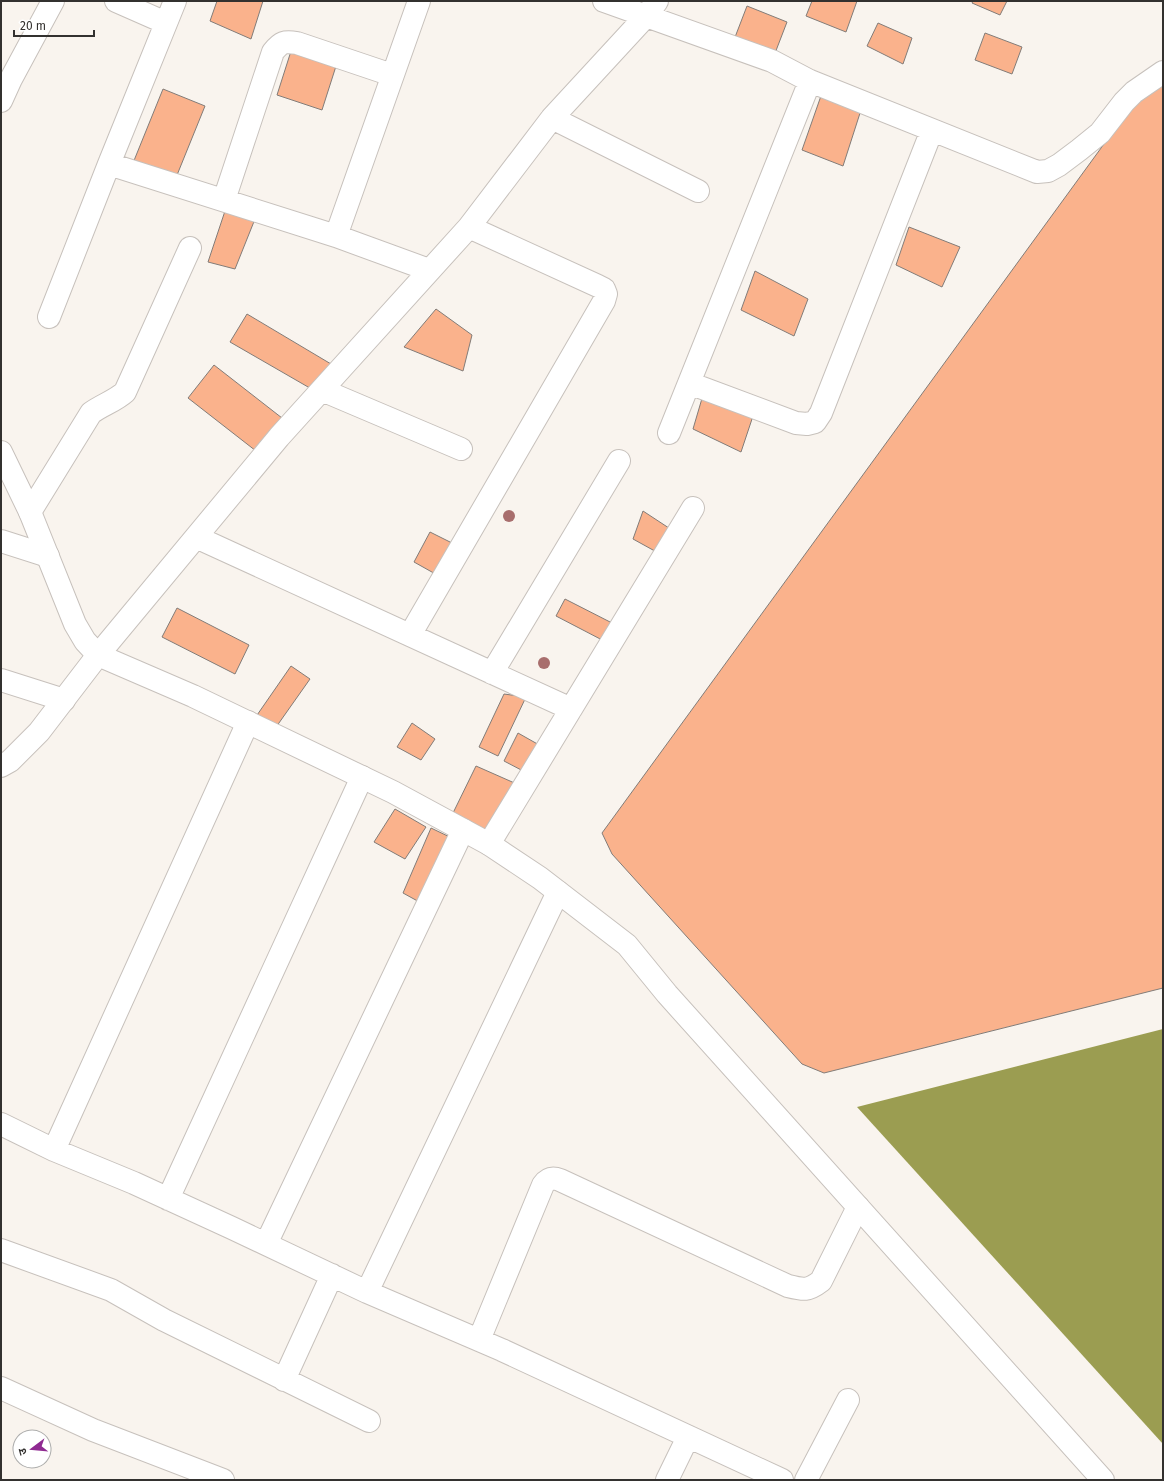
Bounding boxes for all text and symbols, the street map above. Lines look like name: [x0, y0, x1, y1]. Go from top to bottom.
scale bar: [14, 12, 94, 38]
text: 20 m: [20, 19, 46, 33]
north arrow: [12, 1429, 52, 1469]
text: उ: [16, 1446, 30, 1457]

